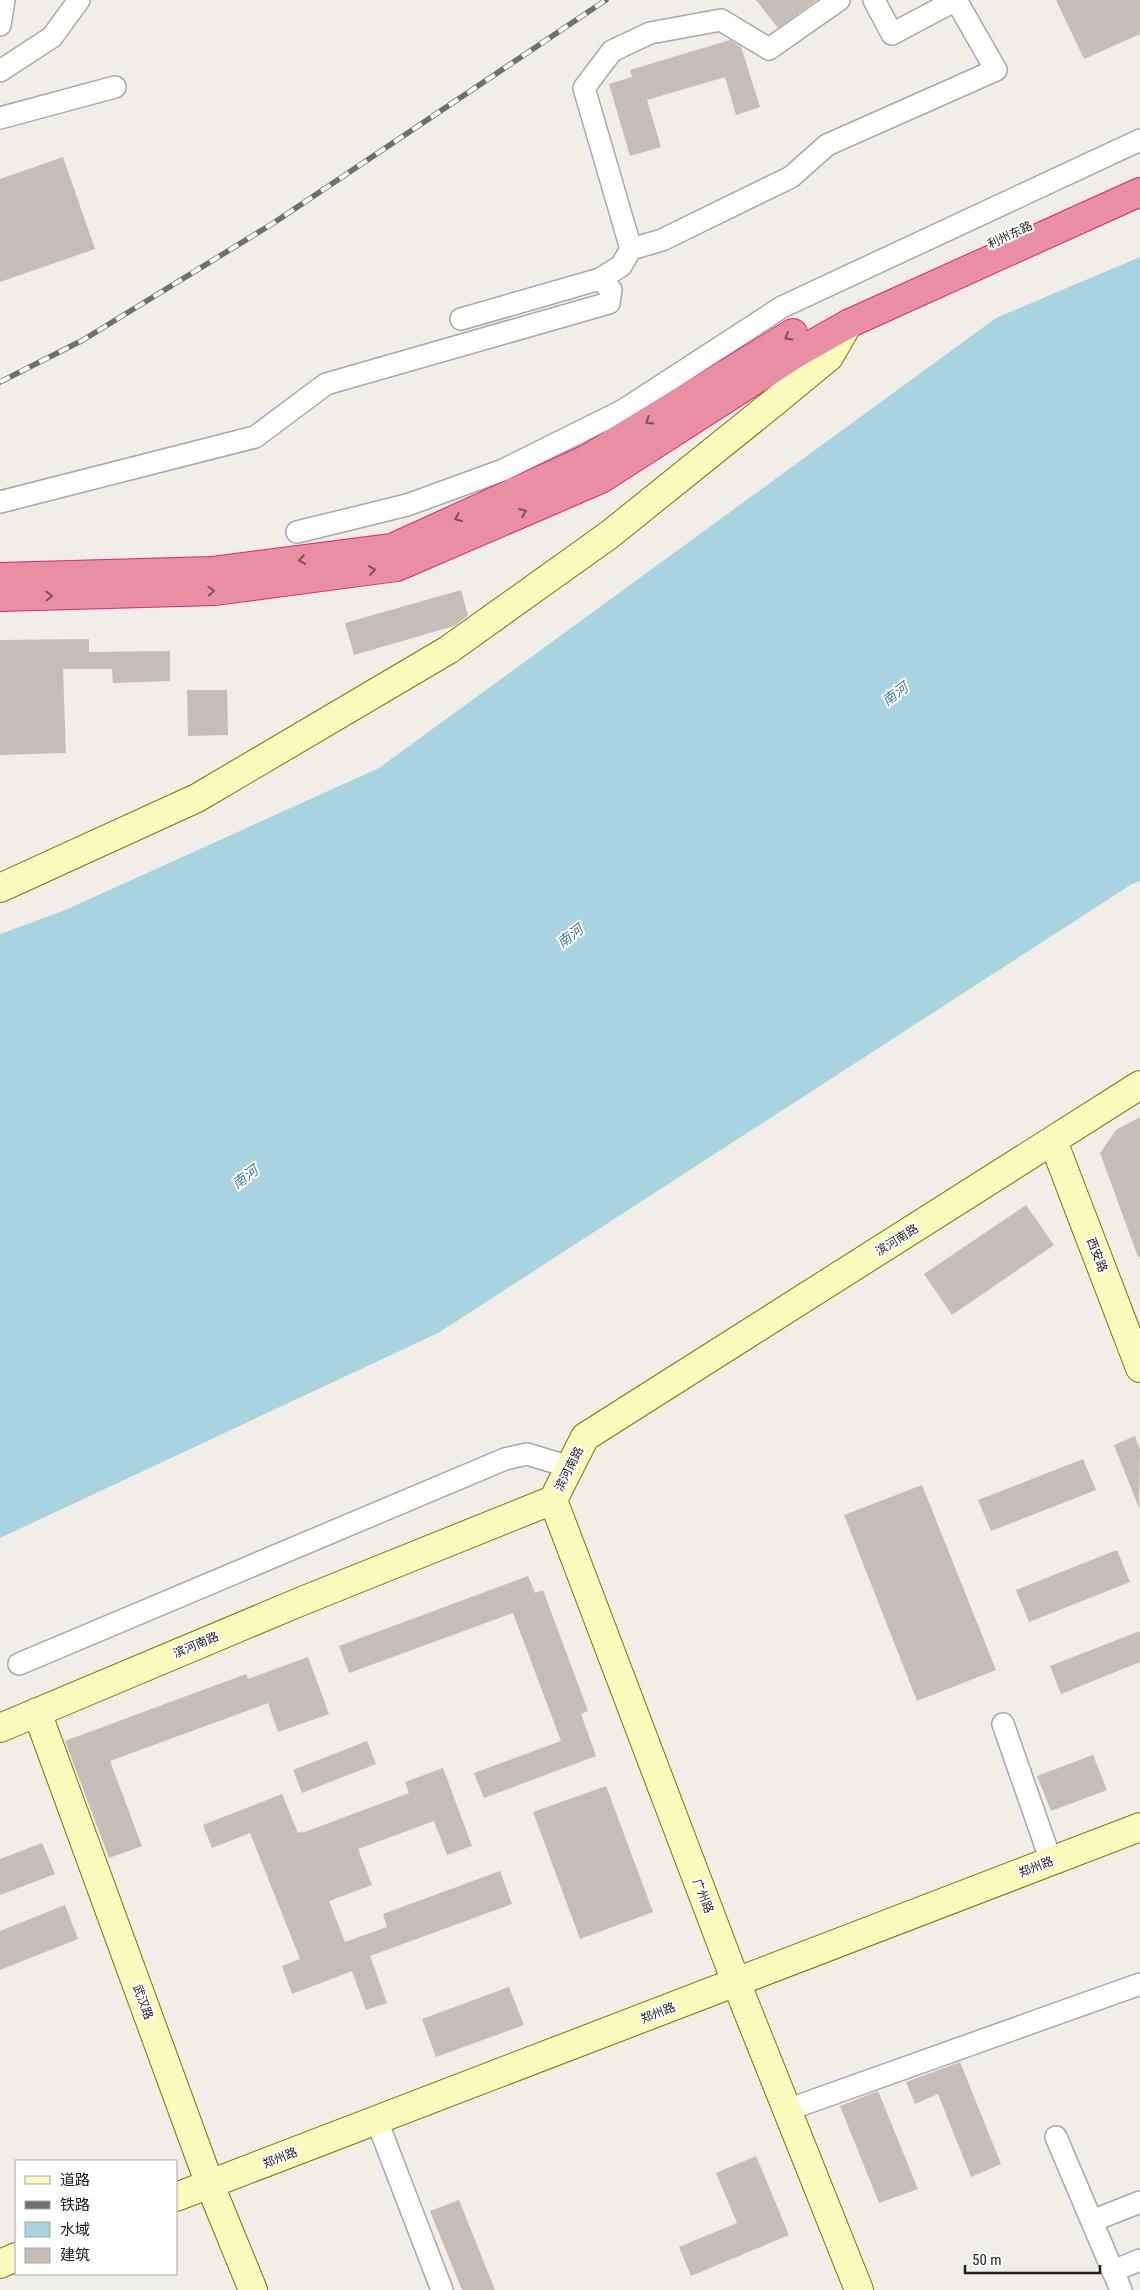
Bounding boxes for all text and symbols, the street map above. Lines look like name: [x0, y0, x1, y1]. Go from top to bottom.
street label: 利州东路: [985, 219, 1035, 251]
one-way arrow: [784, 330, 793, 340]
one-way arrow: [645, 414, 654, 424]
one-way arrow: [518, 508, 527, 519]
one-way arrow: [454, 511, 463, 521]
one-way arrow: [298, 554, 307, 564]
one-way arrow: [369, 565, 377, 576]
one-way arrow: [207, 586, 215, 597]
one-way arrow: [45, 590, 53, 601]
water label: 南河: [879, 677, 913, 709]
water label: 南河: [554, 919, 588, 951]
water label: 南河: [229, 1160, 263, 1192]
street label: 滨河南路: [873, 1221, 921, 1259]
street label: 西安路: [1084, 1236, 1110, 1274]
street label: 滨河南路: [552, 1444, 586, 1494]
street label: 滨河南路: [171, 1629, 221, 1661]
street label: 郑州路: [1017, 1854, 1055, 1880]
street label: 广州路: [690, 1877, 716, 1915]
street label: 武汉路: [130, 1983, 156, 2021]
street label: 郑州路: [639, 2000, 677, 2026]
street label: 郑州路: [261, 2145, 299, 2171]
legend: [15, 2160, 178, 2275]
text: 道路: [60, 2171, 90, 2189]
text: 铁路: [60, 2196, 90, 2214]
text: 水域: [60, 2221, 90, 2239]
scale bar: [965, 2242, 1100, 2274]
text: 建筑: [60, 2246, 90, 2264]
text: 50 m: [972, 2251, 1002, 2269]

